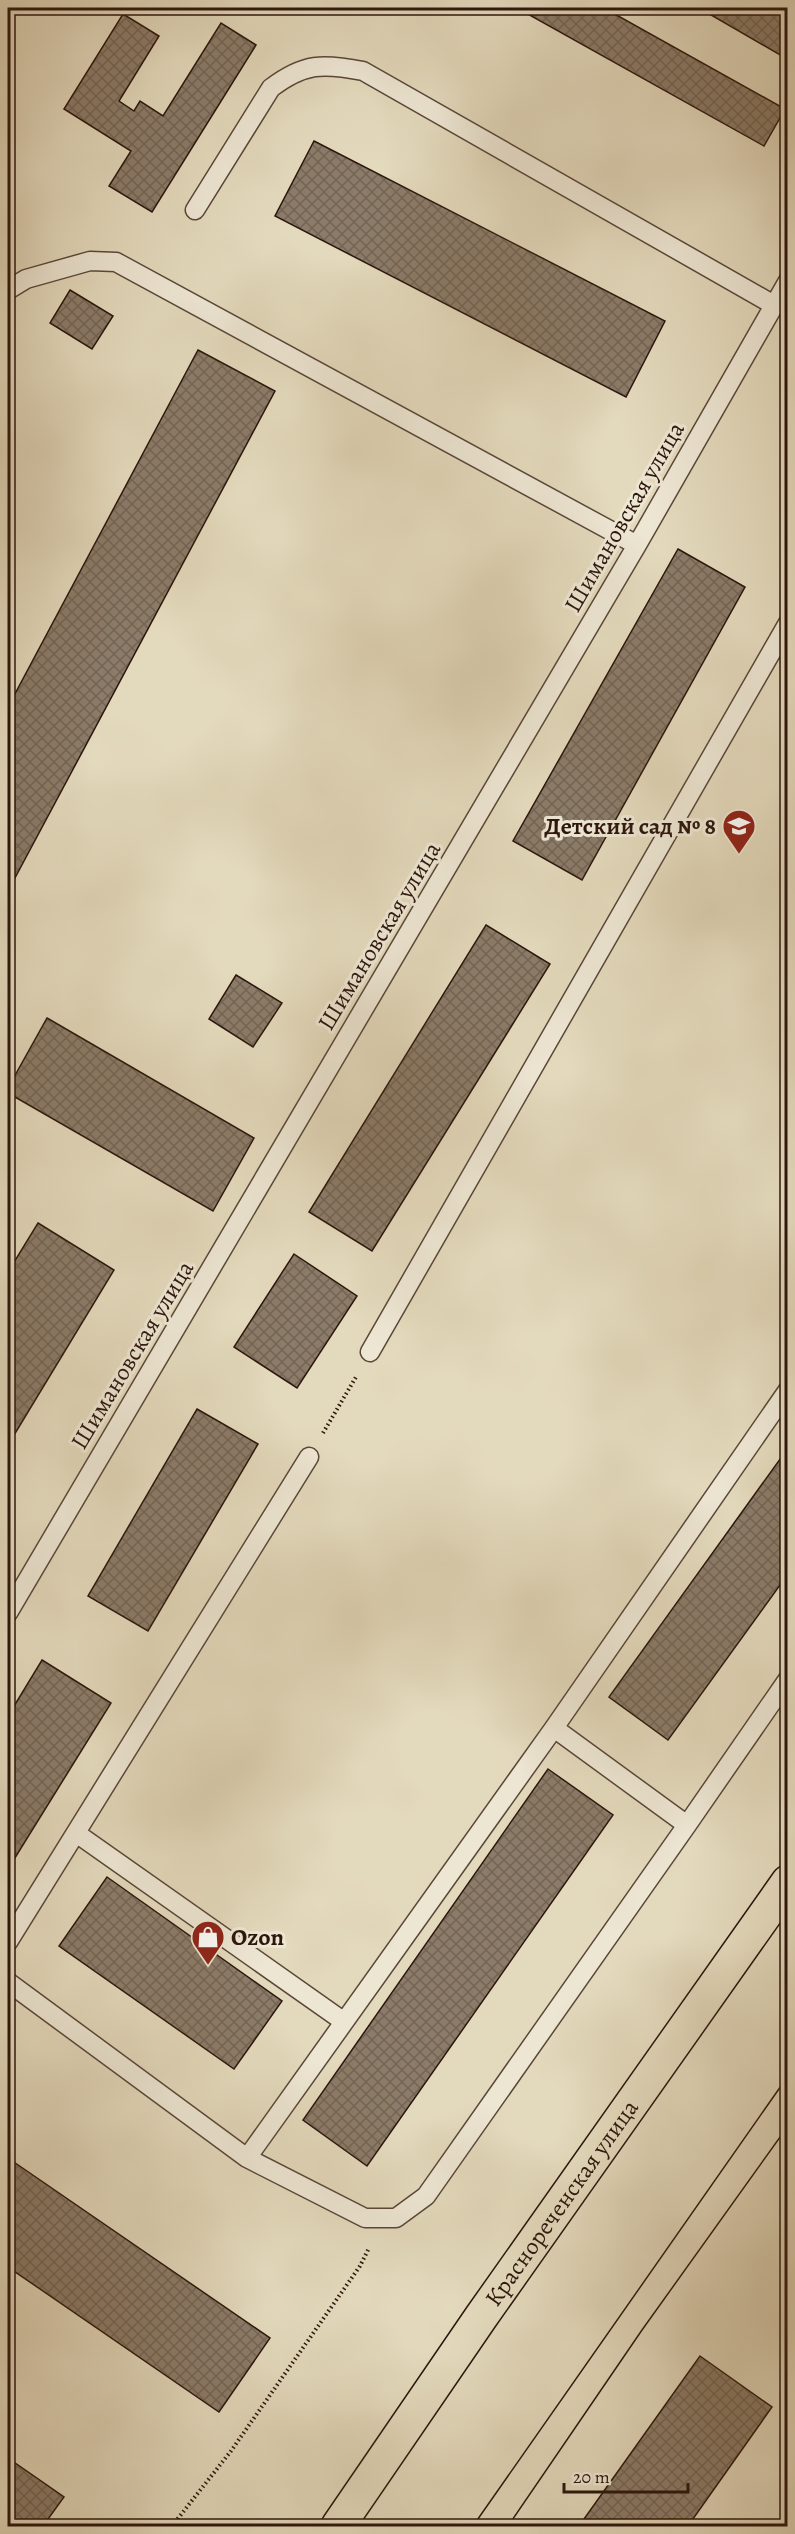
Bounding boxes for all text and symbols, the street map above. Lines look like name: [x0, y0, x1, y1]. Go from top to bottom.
street label: Шимановская улица: [556, 416, 692, 618]
school or university icon: Детский сад № 8: [721, 808, 757, 855]
place label: Детский сад № 8: [544, 810, 716, 842]
street label: Шимановская улица: [310, 836, 448, 1036]
street label: Шимановская улица: [63, 1255, 201, 1455]
shop icon: Ozon: [190, 1919, 226, 1966]
place label: Ozon: [231, 1921, 285, 1953]
street label: Краснореченская улица: [478, 2093, 646, 2313]
scale bar: [564, 2456, 688, 2494]
text: 20 m: [573, 2465, 610, 2489]

